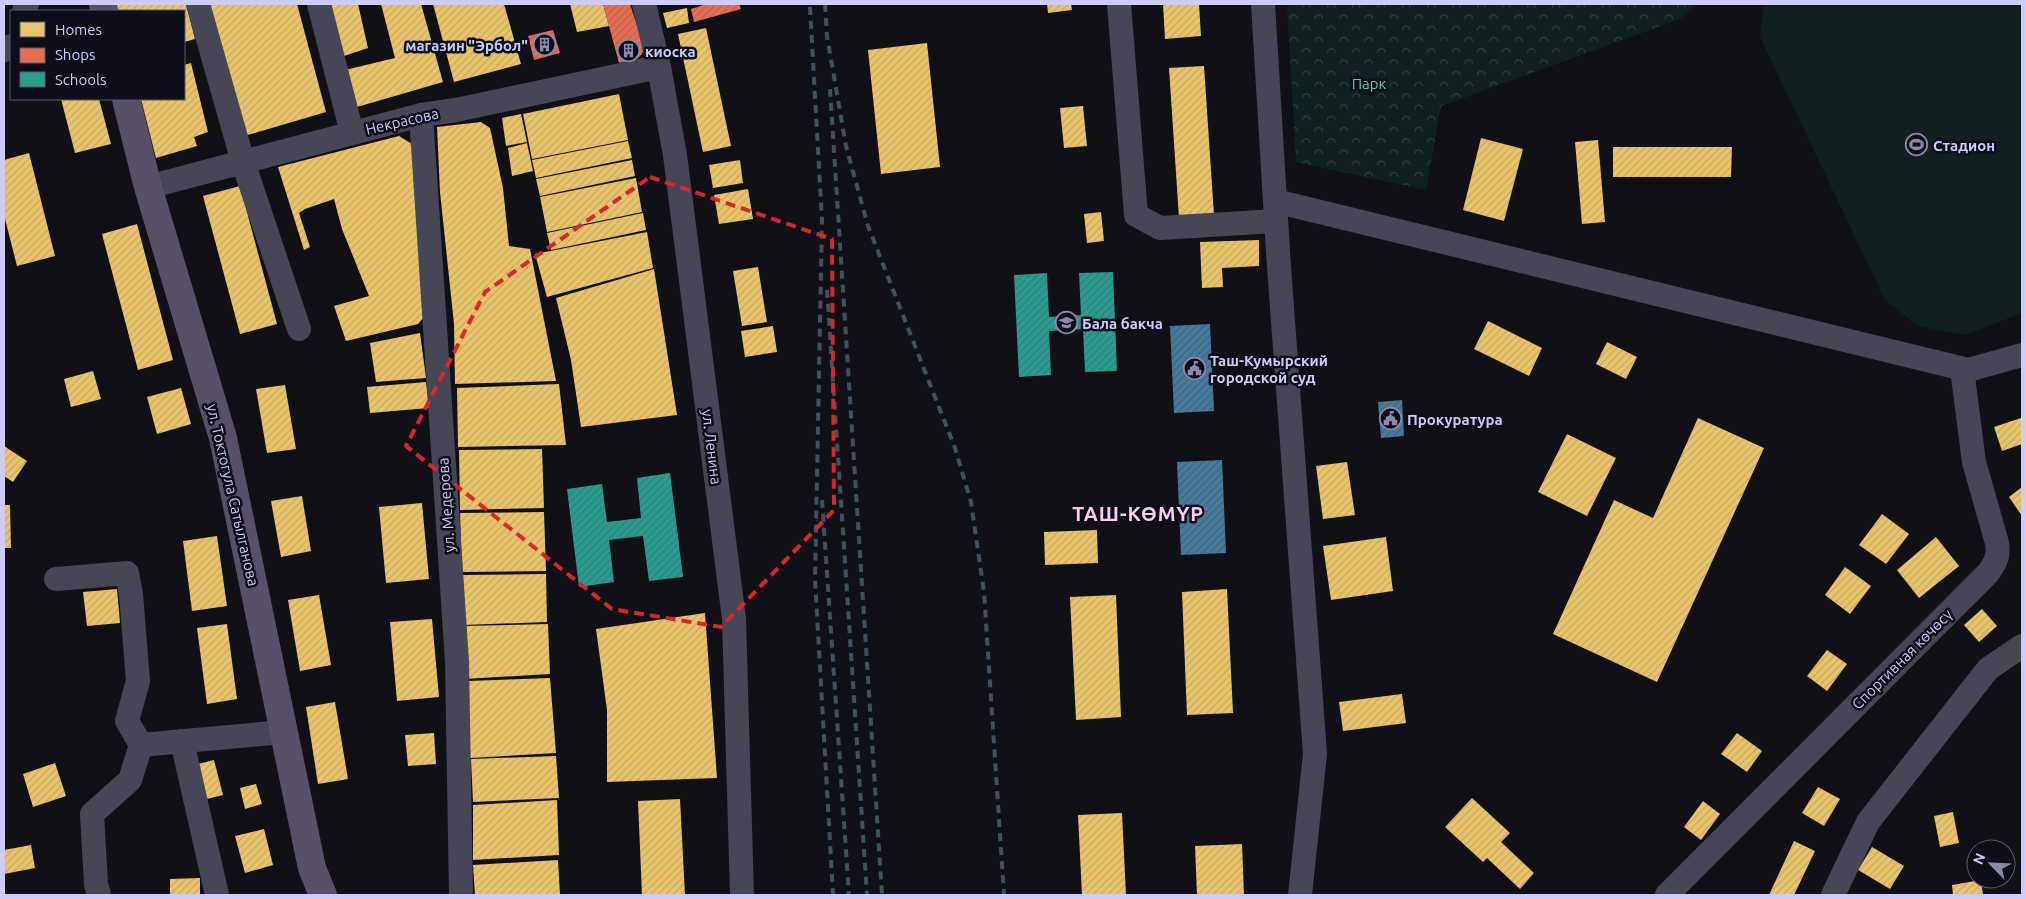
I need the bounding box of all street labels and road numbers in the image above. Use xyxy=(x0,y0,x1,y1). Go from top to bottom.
street label: Некрасова xyxy=(364,104,440,138)
street label: ул. Токтогула Сатылганова xyxy=(204,402,262,588)
street label: ул. Ленина xyxy=(699,408,725,486)
street label: ул. Медерова xyxy=(434,457,458,553)
street label: Спортивная көчөсү xyxy=(1848,605,1956,713)

